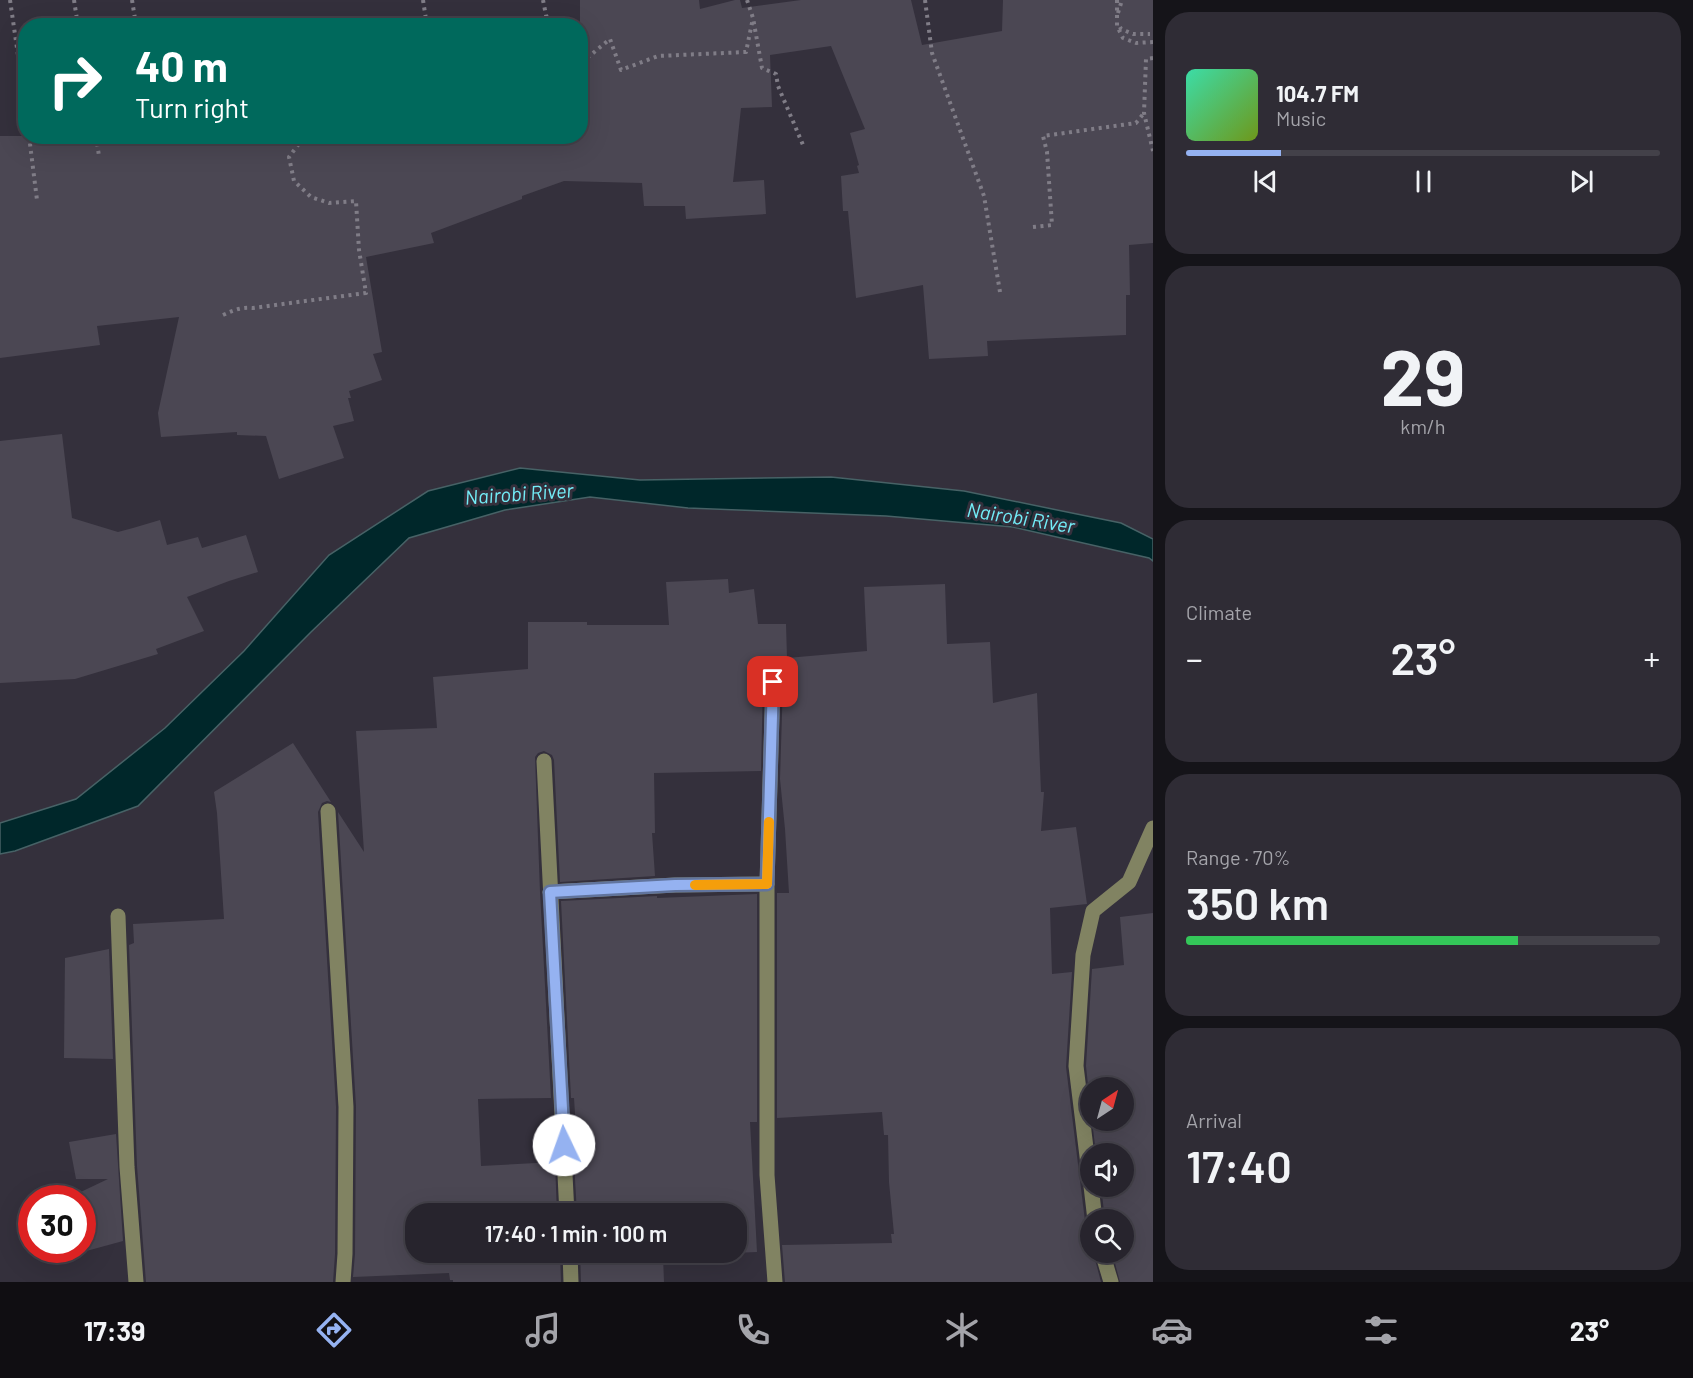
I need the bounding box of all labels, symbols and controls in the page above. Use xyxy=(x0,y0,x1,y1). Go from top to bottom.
text: 40 m xyxy=(135,40,228,90)
icon: right xyxy=(36,42,114,120)
text: 104.7 FM xyxy=(1276,80,1359,106)
text: Turn right xyxy=(135,91,249,123)
text: Music xyxy=(1276,106,1326,130)
icon: previous xyxy=(1249,165,1282,198)
icon: pause xyxy=(1407,165,1440,198)
icon: next xyxy=(1565,165,1598,198)
text: 29 xyxy=(1380,328,1466,422)
text: km/h xyxy=(1400,414,1446,438)
water label: Nairobi River xyxy=(464,477,575,509)
water label: Nairobi River xyxy=(965,497,1078,538)
text: Climate xyxy=(1186,600,1252,624)
text: 23° xyxy=(1390,630,1456,684)
text: − xyxy=(1186,638,1203,678)
text: + xyxy=(1644,638,1660,678)
pin xyxy=(747,656,798,707)
icon: arrive xyxy=(756,665,789,698)
text: Range · 70% xyxy=(1186,845,1291,869)
text: 350 km xyxy=(1186,875,1329,929)
north arrow xyxy=(1080,1077,1134,1131)
map controls xyxy=(1080,1077,1134,1263)
text: Arrival xyxy=(1186,1108,1242,1132)
position arrow xyxy=(532,1113,596,1177)
text: 17:40 xyxy=(1186,1138,1292,1192)
button: sound xyxy=(1080,1143,1134,1197)
speed limit sign: 30 xyxy=(18,1185,96,1263)
button: search xyxy=(1080,1209,1134,1263)
text: 17:40 · 1 min · 100 m xyxy=(485,1220,667,1246)
icon: directions xyxy=(313,1309,355,1351)
icon: music xyxy=(522,1309,564,1351)
icon: phone xyxy=(732,1309,774,1351)
icon: climate xyxy=(941,1309,983,1351)
icon: car xyxy=(1151,1309,1193,1351)
icon: filters xyxy=(1360,1309,1402,1351)
text: 17:39 xyxy=(84,1314,145,1346)
text: 23° xyxy=(1570,1314,1609,1346)

